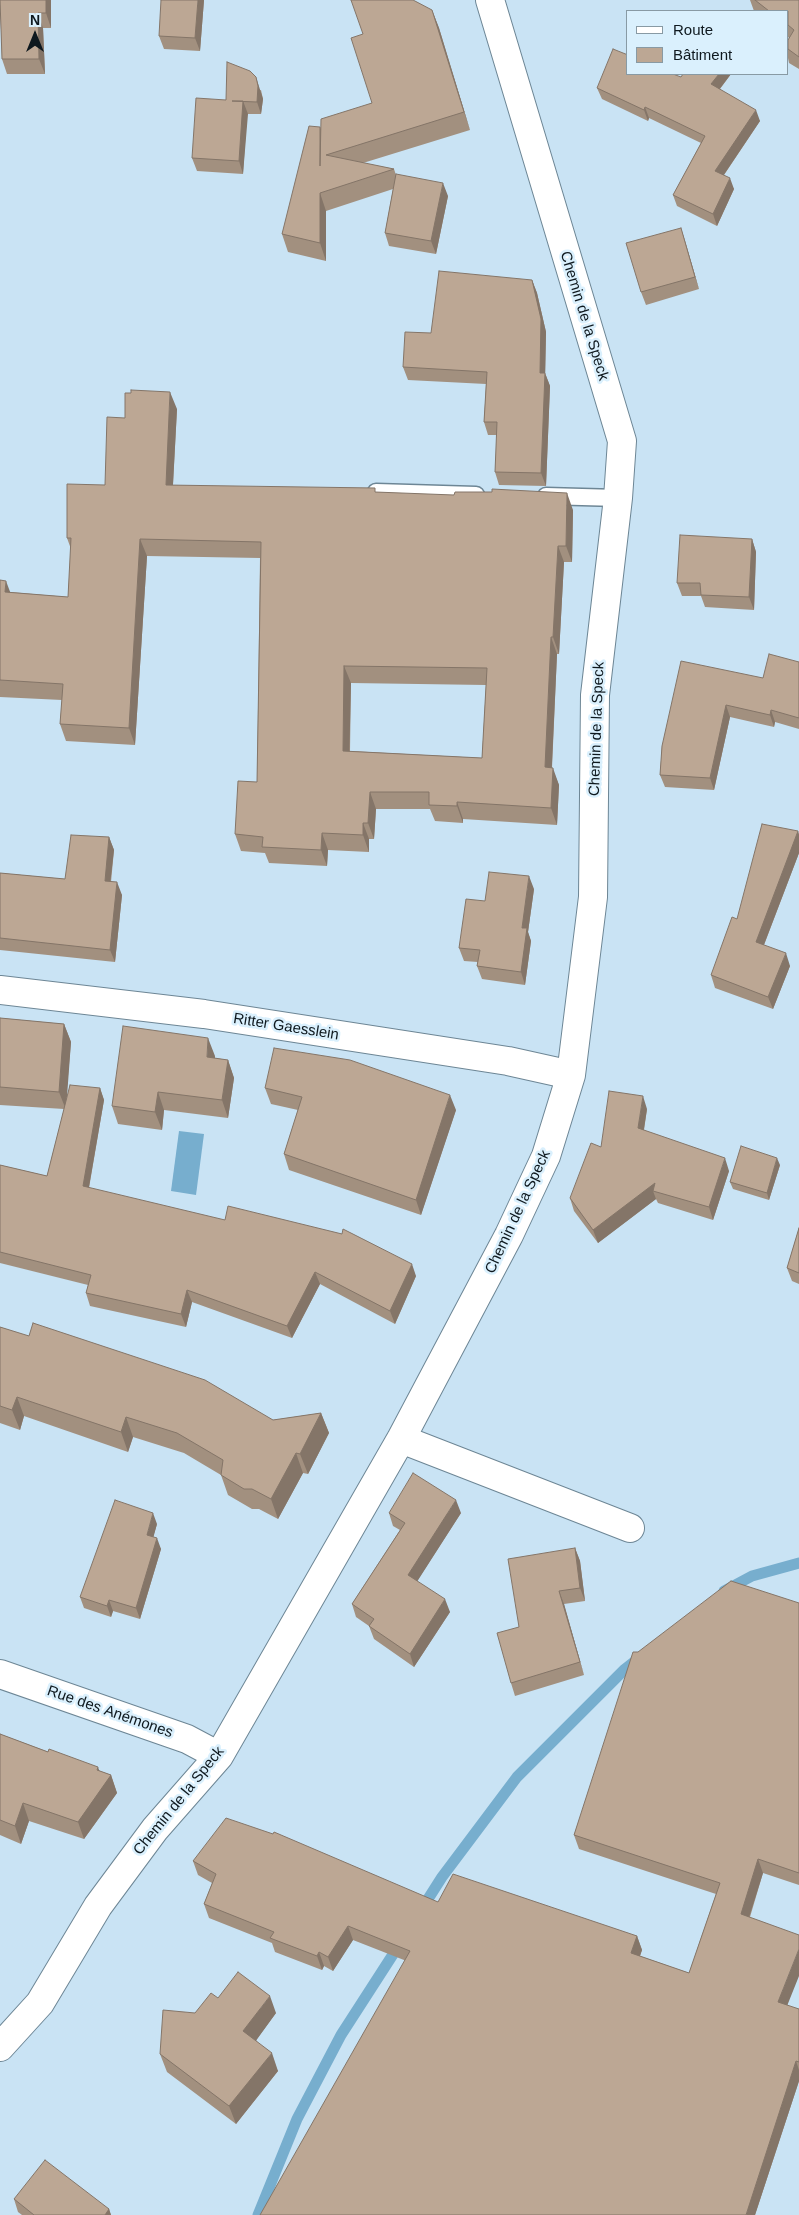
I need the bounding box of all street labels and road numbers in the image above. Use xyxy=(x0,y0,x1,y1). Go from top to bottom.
street label: Chemin de la Speck xyxy=(556,249,612,383)
street label: Chemin de la Speck xyxy=(586,662,608,796)
street label: Ritter Gaesslein xyxy=(232,1010,340,1044)
street label: Chemin de la Speck xyxy=(481,1147,555,1277)
street label: Rue des Anémones xyxy=(45,1682,175,1742)
street label: Chemin de la Speck xyxy=(130,1743,228,1859)

